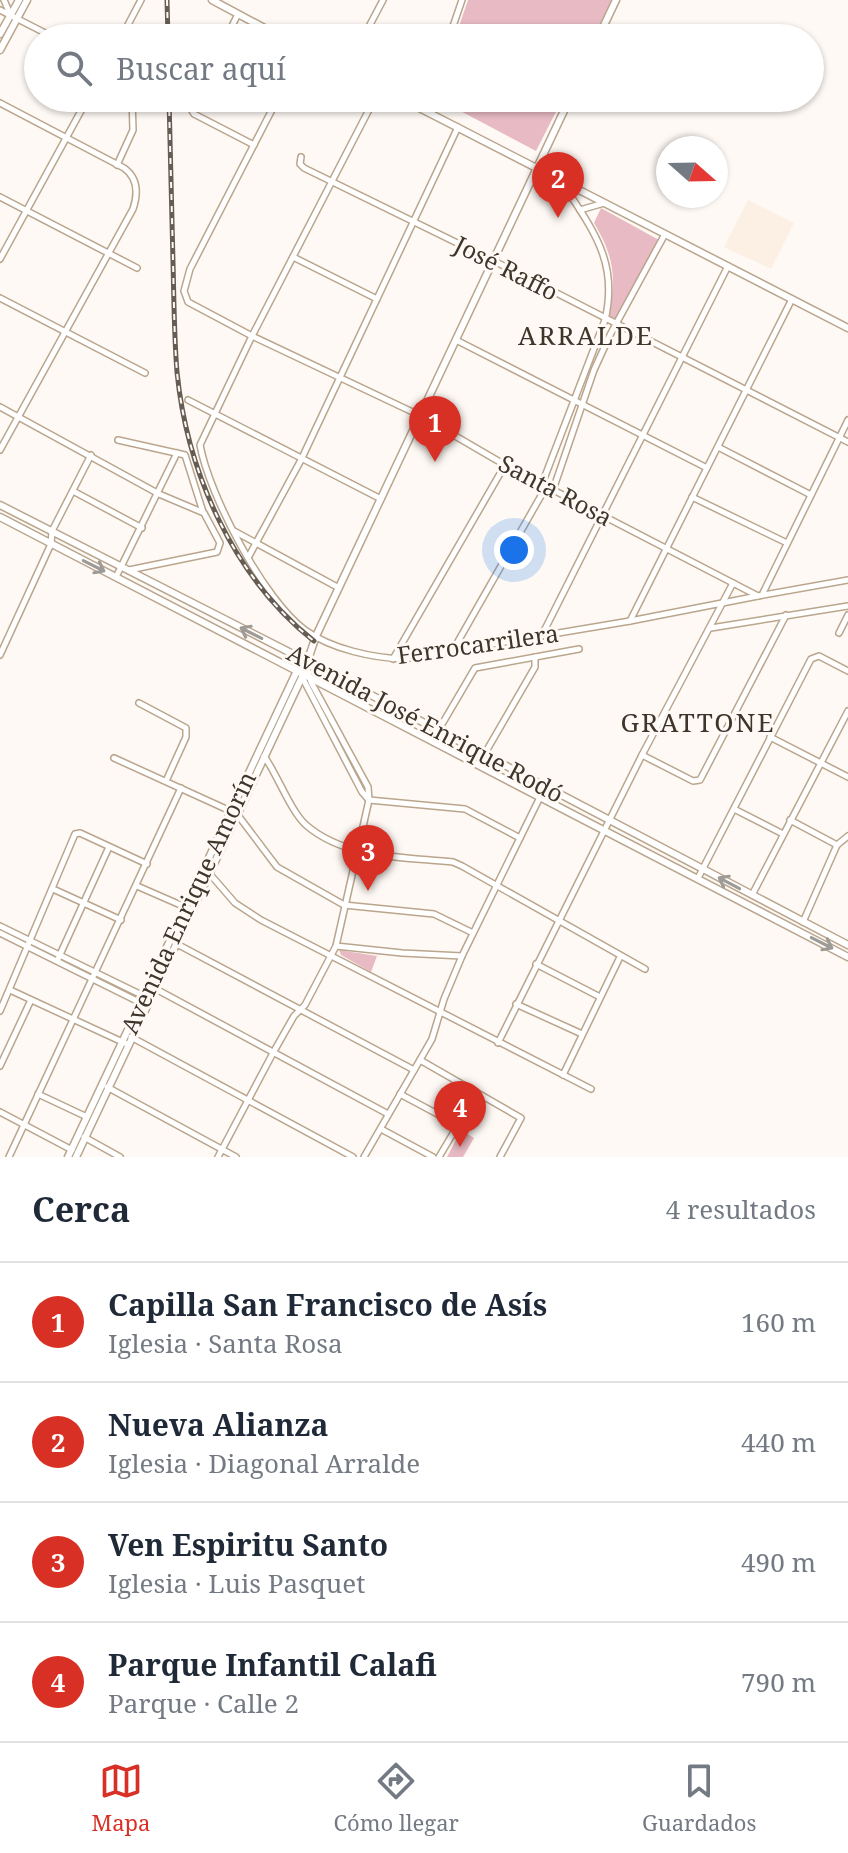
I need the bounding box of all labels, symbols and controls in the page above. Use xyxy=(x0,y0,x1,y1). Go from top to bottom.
search box xyxy=(24,24,824,112)
icon: search xyxy=(52,46,96,90)
text: Buscar aquí xyxy=(116,48,286,89)
north arrow xyxy=(656,136,728,208)
pin: 2 xyxy=(532,152,584,218)
street label: José Raffo xyxy=(448,227,564,308)
district label: ARRALDE xyxy=(518,317,654,353)
pin: 1 xyxy=(409,396,461,462)
street label: Santa Rosa xyxy=(493,446,618,533)
your location xyxy=(494,530,534,570)
one-way arrow xyxy=(82,558,106,574)
street label: Ferrocarrilera xyxy=(395,616,561,671)
one-way arrow xyxy=(239,624,263,640)
street label: Avenida José Enrique Rodó xyxy=(282,636,570,810)
district label: GRATTONE xyxy=(620,704,776,740)
street label: Avenida Enrique Amorín xyxy=(112,766,263,1039)
pin: 3 xyxy=(342,825,394,891)
one-way arrow xyxy=(718,874,742,890)
one-way arrow xyxy=(810,936,834,952)
pin: 4 xyxy=(434,1081,486,1147)
text: Cerca xyxy=(32,1186,130,1232)
text: 4 resultados xyxy=(666,1191,816,1227)
text: Capilla San Francisco de Asís xyxy=(108,1284,547,1325)
text: 1 xyxy=(51,1304,65,1340)
text: 160 m xyxy=(741,1304,816,1340)
text: Iglesia · Santa Rosa xyxy=(108,1325,343,1361)
text: Nueva Alianza xyxy=(108,1404,328,1445)
text: 2 xyxy=(51,1424,65,1460)
text: 440 m xyxy=(741,1424,816,1460)
text: Iglesia · Diagonal Arralde xyxy=(108,1445,420,1481)
text: Ven Espiritu Santo xyxy=(108,1524,388,1565)
text: 3 xyxy=(51,1544,65,1580)
text: 490 m xyxy=(741,1544,816,1580)
text: Iglesia · Luis Pasquet xyxy=(108,1565,365,1601)
text: Parque Infantil Calafi xyxy=(108,1644,437,1685)
text: 4 xyxy=(51,1664,65,1700)
text: 790 m xyxy=(741,1664,816,1700)
text: Parque · Calle 2 xyxy=(108,1685,299,1721)
tab: Mapa xyxy=(92,1759,150,1837)
tab: Cómo llegar xyxy=(334,1759,459,1837)
tab: Guardados xyxy=(642,1759,756,1837)

